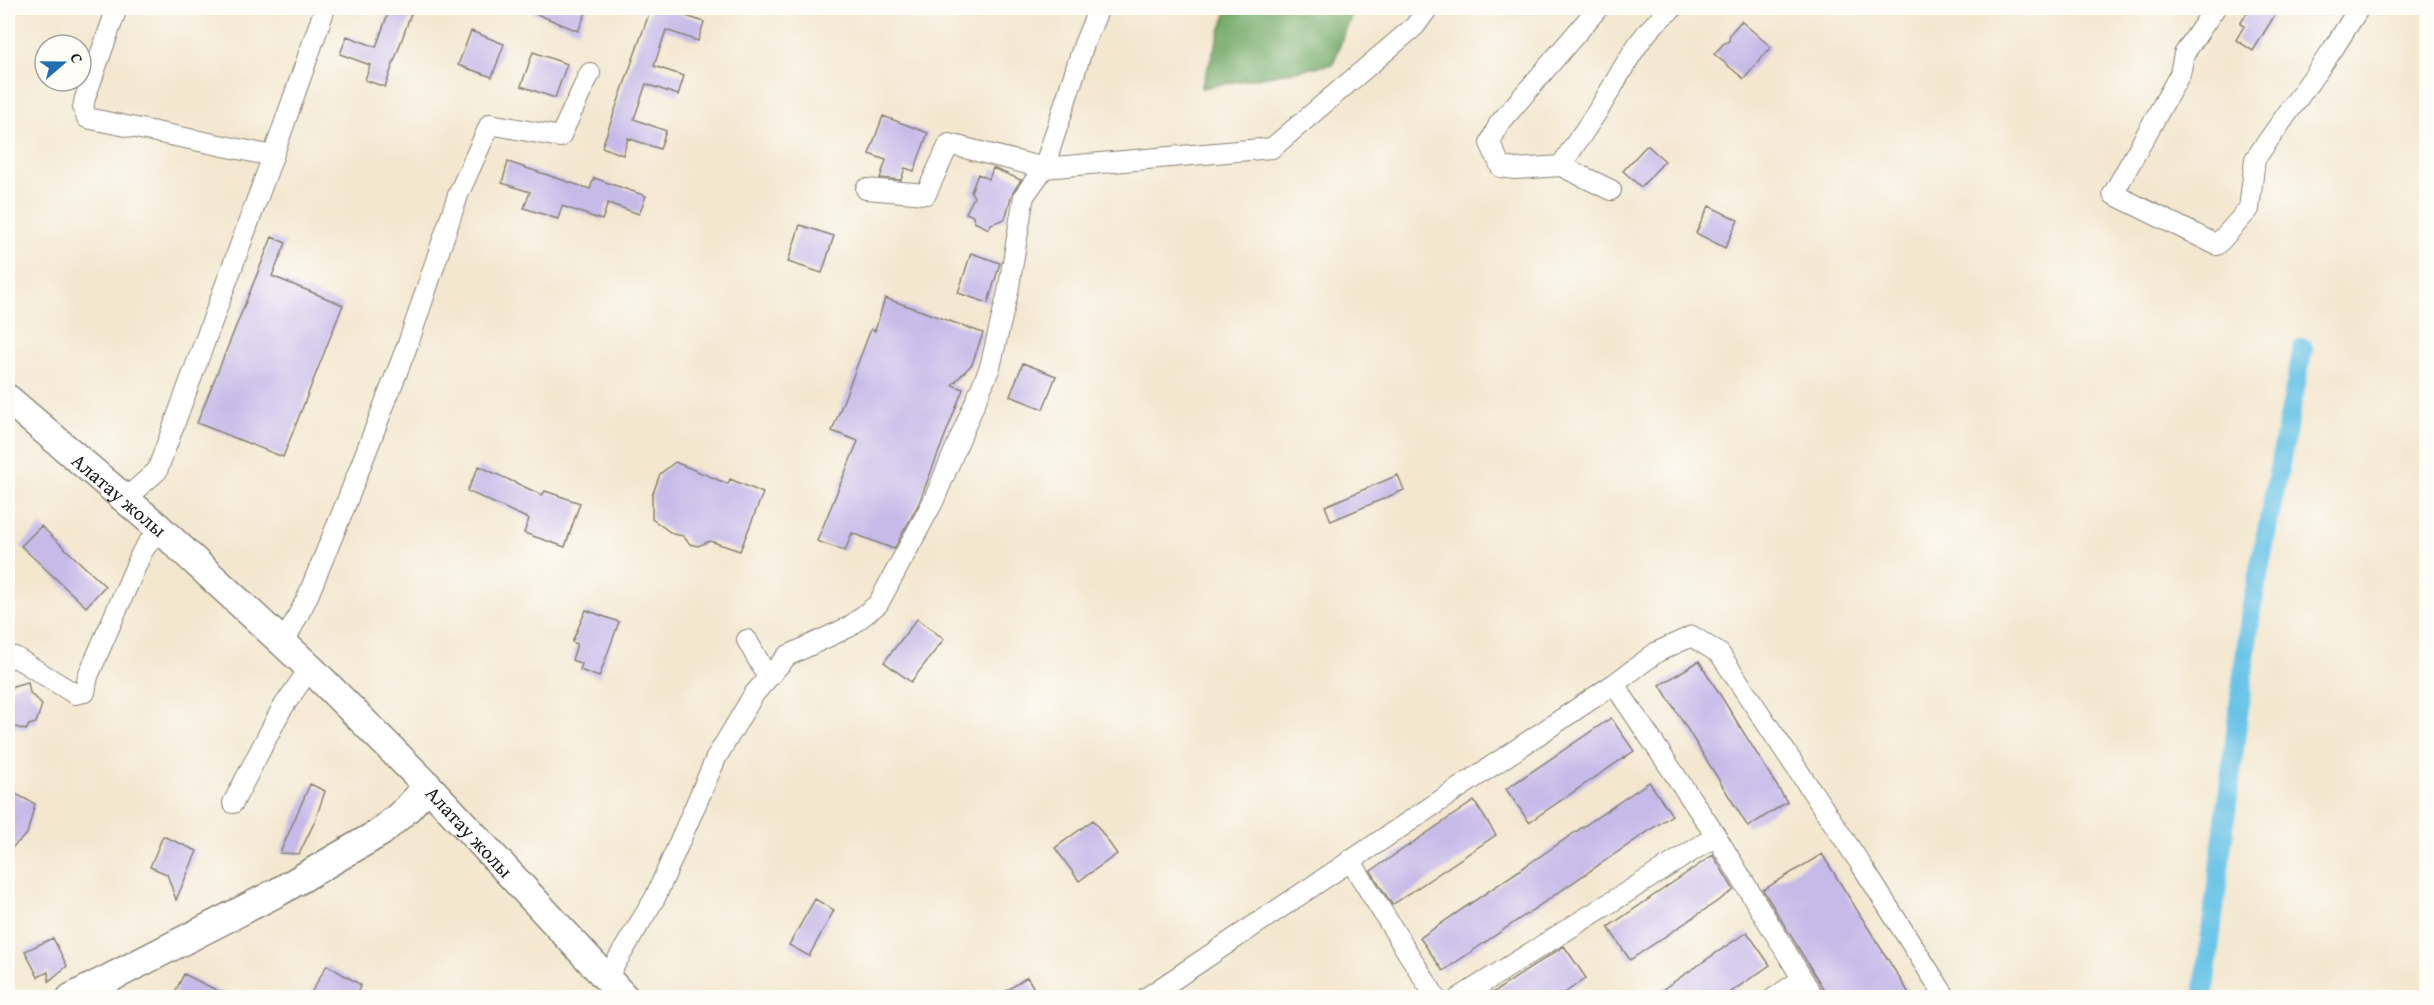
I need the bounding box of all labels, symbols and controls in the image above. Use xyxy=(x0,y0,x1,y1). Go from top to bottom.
north arrow xyxy=(33,33,93,93)
text: С xyxy=(64,50,90,66)
street label: Алатау жолы xyxy=(66,446,173,543)
street label: Алатау жолы xyxy=(420,779,520,884)

